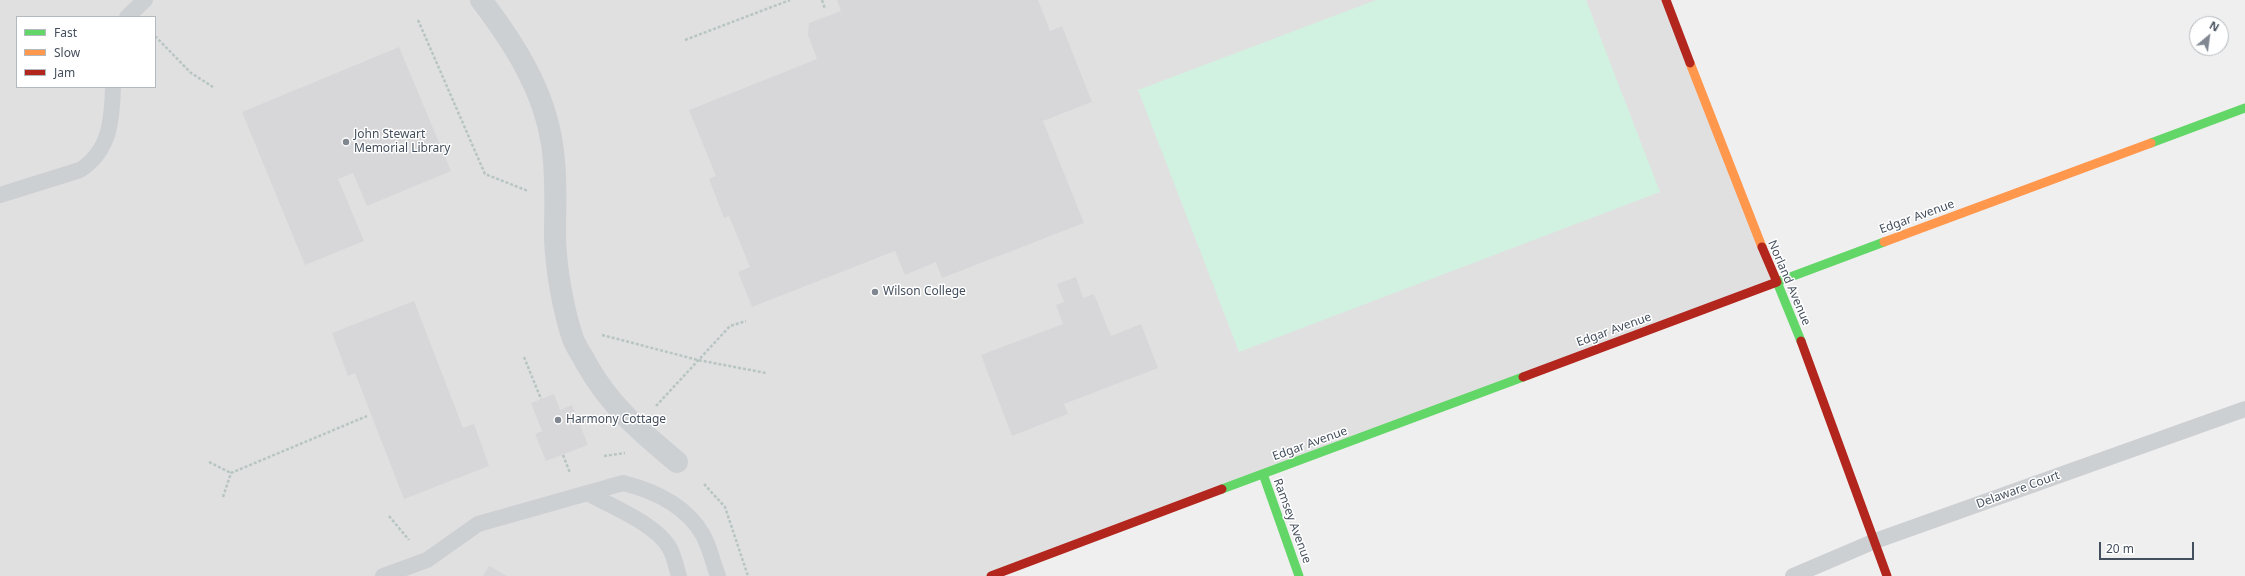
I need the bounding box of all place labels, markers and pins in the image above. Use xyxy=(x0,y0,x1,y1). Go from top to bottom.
place label: John Stewart Memorial Library xyxy=(354,128,450,156)
marker: John Stewart Memorial Library xyxy=(341,137,351,147)
place label: Wilson College xyxy=(883,285,966,299)
marker: Wilson College xyxy=(870,287,880,297)
place label: Harmony Cottage xyxy=(566,413,666,427)
marker: Harmony Cottage xyxy=(553,415,563,425)

